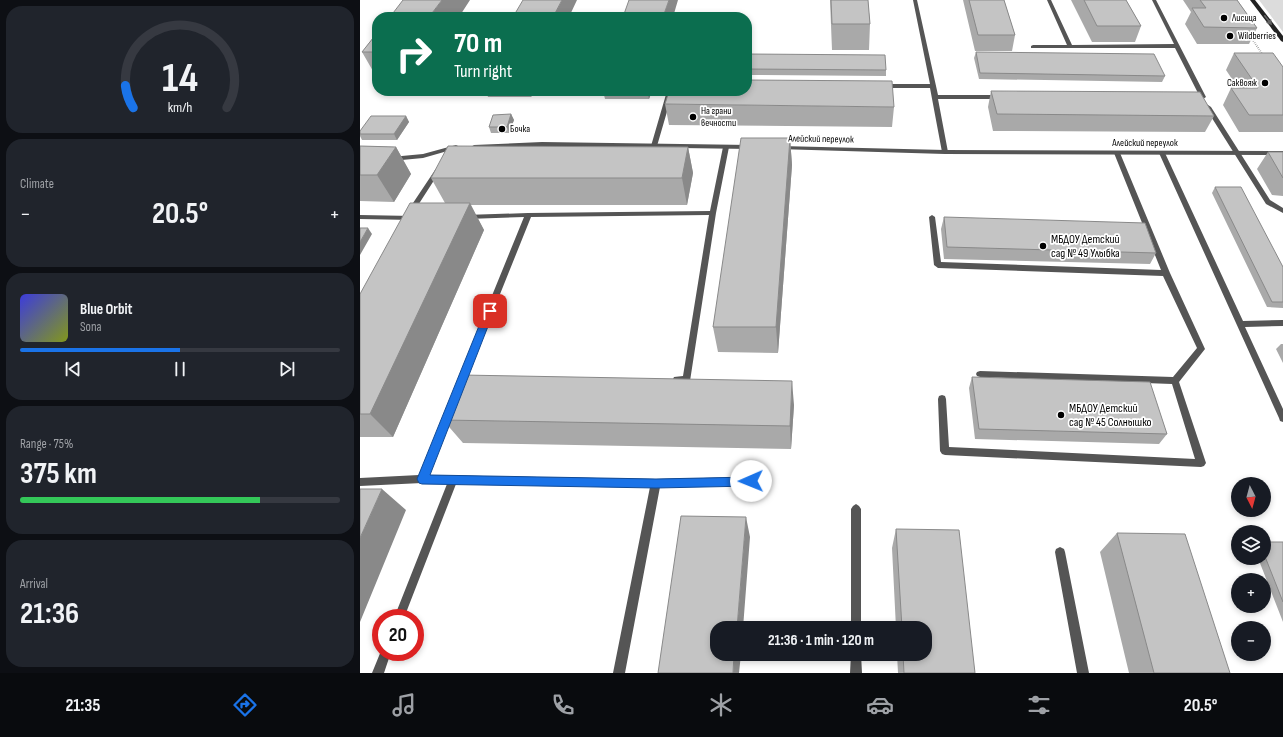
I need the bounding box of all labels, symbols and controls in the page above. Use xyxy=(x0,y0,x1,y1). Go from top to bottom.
place label: Лисица xyxy=(1231,12,1257,24)
marker: Лисица xyxy=(1219,13,1229,23)
one-way arrow xyxy=(1263,15,1272,26)
text: 70 m xyxy=(454,27,502,60)
icon: right xyxy=(388,28,440,80)
place label: Wildberries xyxy=(1238,30,1276,42)
marker: Wildberries xyxy=(1225,31,1235,41)
text: 14 xyxy=(162,54,198,103)
text: Turn right xyxy=(454,61,512,82)
place label: Саквояж xyxy=(1227,77,1258,89)
marker: Саквояж xyxy=(1260,78,1270,88)
text: km/h xyxy=(168,98,192,115)
place label: На грани вечности xyxy=(701,105,736,129)
marker: На грани вечности xyxy=(688,112,698,122)
place label: Бочка xyxy=(510,123,530,135)
marker: Бочка xyxy=(497,124,507,134)
street label: Алейский переулок xyxy=(787,132,854,146)
street label: Алейский переулок xyxy=(1111,137,1178,149)
text: Climate xyxy=(20,176,54,192)
text: 20.5° xyxy=(152,196,208,232)
text: − xyxy=(20,201,31,228)
text: + xyxy=(329,201,340,228)
place label: МБДОУ Детский сад № 49 Улыбка xyxy=(1051,232,1120,261)
marker: МБДОУ Детский сад № 49 Улыбка xyxy=(1038,241,1048,251)
pin xyxy=(473,294,507,328)
text: Blue Orbit xyxy=(80,300,132,319)
icon: arrive xyxy=(479,300,501,322)
text: Sona xyxy=(80,319,102,335)
icon: previous xyxy=(62,358,84,380)
icon: pause xyxy=(169,358,191,380)
icon: next xyxy=(276,358,298,380)
place label: МБДОУ Детский сад № 45 Солнышко xyxy=(1069,401,1152,430)
marker: МБДОУ Детский сад № 45 Солнышко xyxy=(1056,410,1066,420)
text: Range · 75% xyxy=(20,436,73,452)
text: 375 km xyxy=(20,456,97,492)
position arrow xyxy=(730,460,772,502)
north arrow xyxy=(1231,477,1271,517)
map controls xyxy=(1231,477,1271,661)
button: layers xyxy=(1231,525,1271,565)
button: + xyxy=(1231,573,1271,613)
text: Arrival xyxy=(20,576,48,592)
text: 21:36 xyxy=(20,596,79,632)
speed limit sign: 20 xyxy=(372,609,424,661)
button: − xyxy=(1231,621,1271,661)
text: 21:36 · 1 min · 120 m xyxy=(768,631,874,650)
icon: directions xyxy=(231,691,259,719)
icon: music xyxy=(390,691,418,719)
icon: phone xyxy=(549,691,577,719)
icon: climate xyxy=(707,691,735,719)
icon: car xyxy=(866,691,894,719)
icon: filters xyxy=(1025,691,1053,719)
text: 21:35 xyxy=(65,695,100,716)
text: 20.5° xyxy=(1184,695,1218,716)

